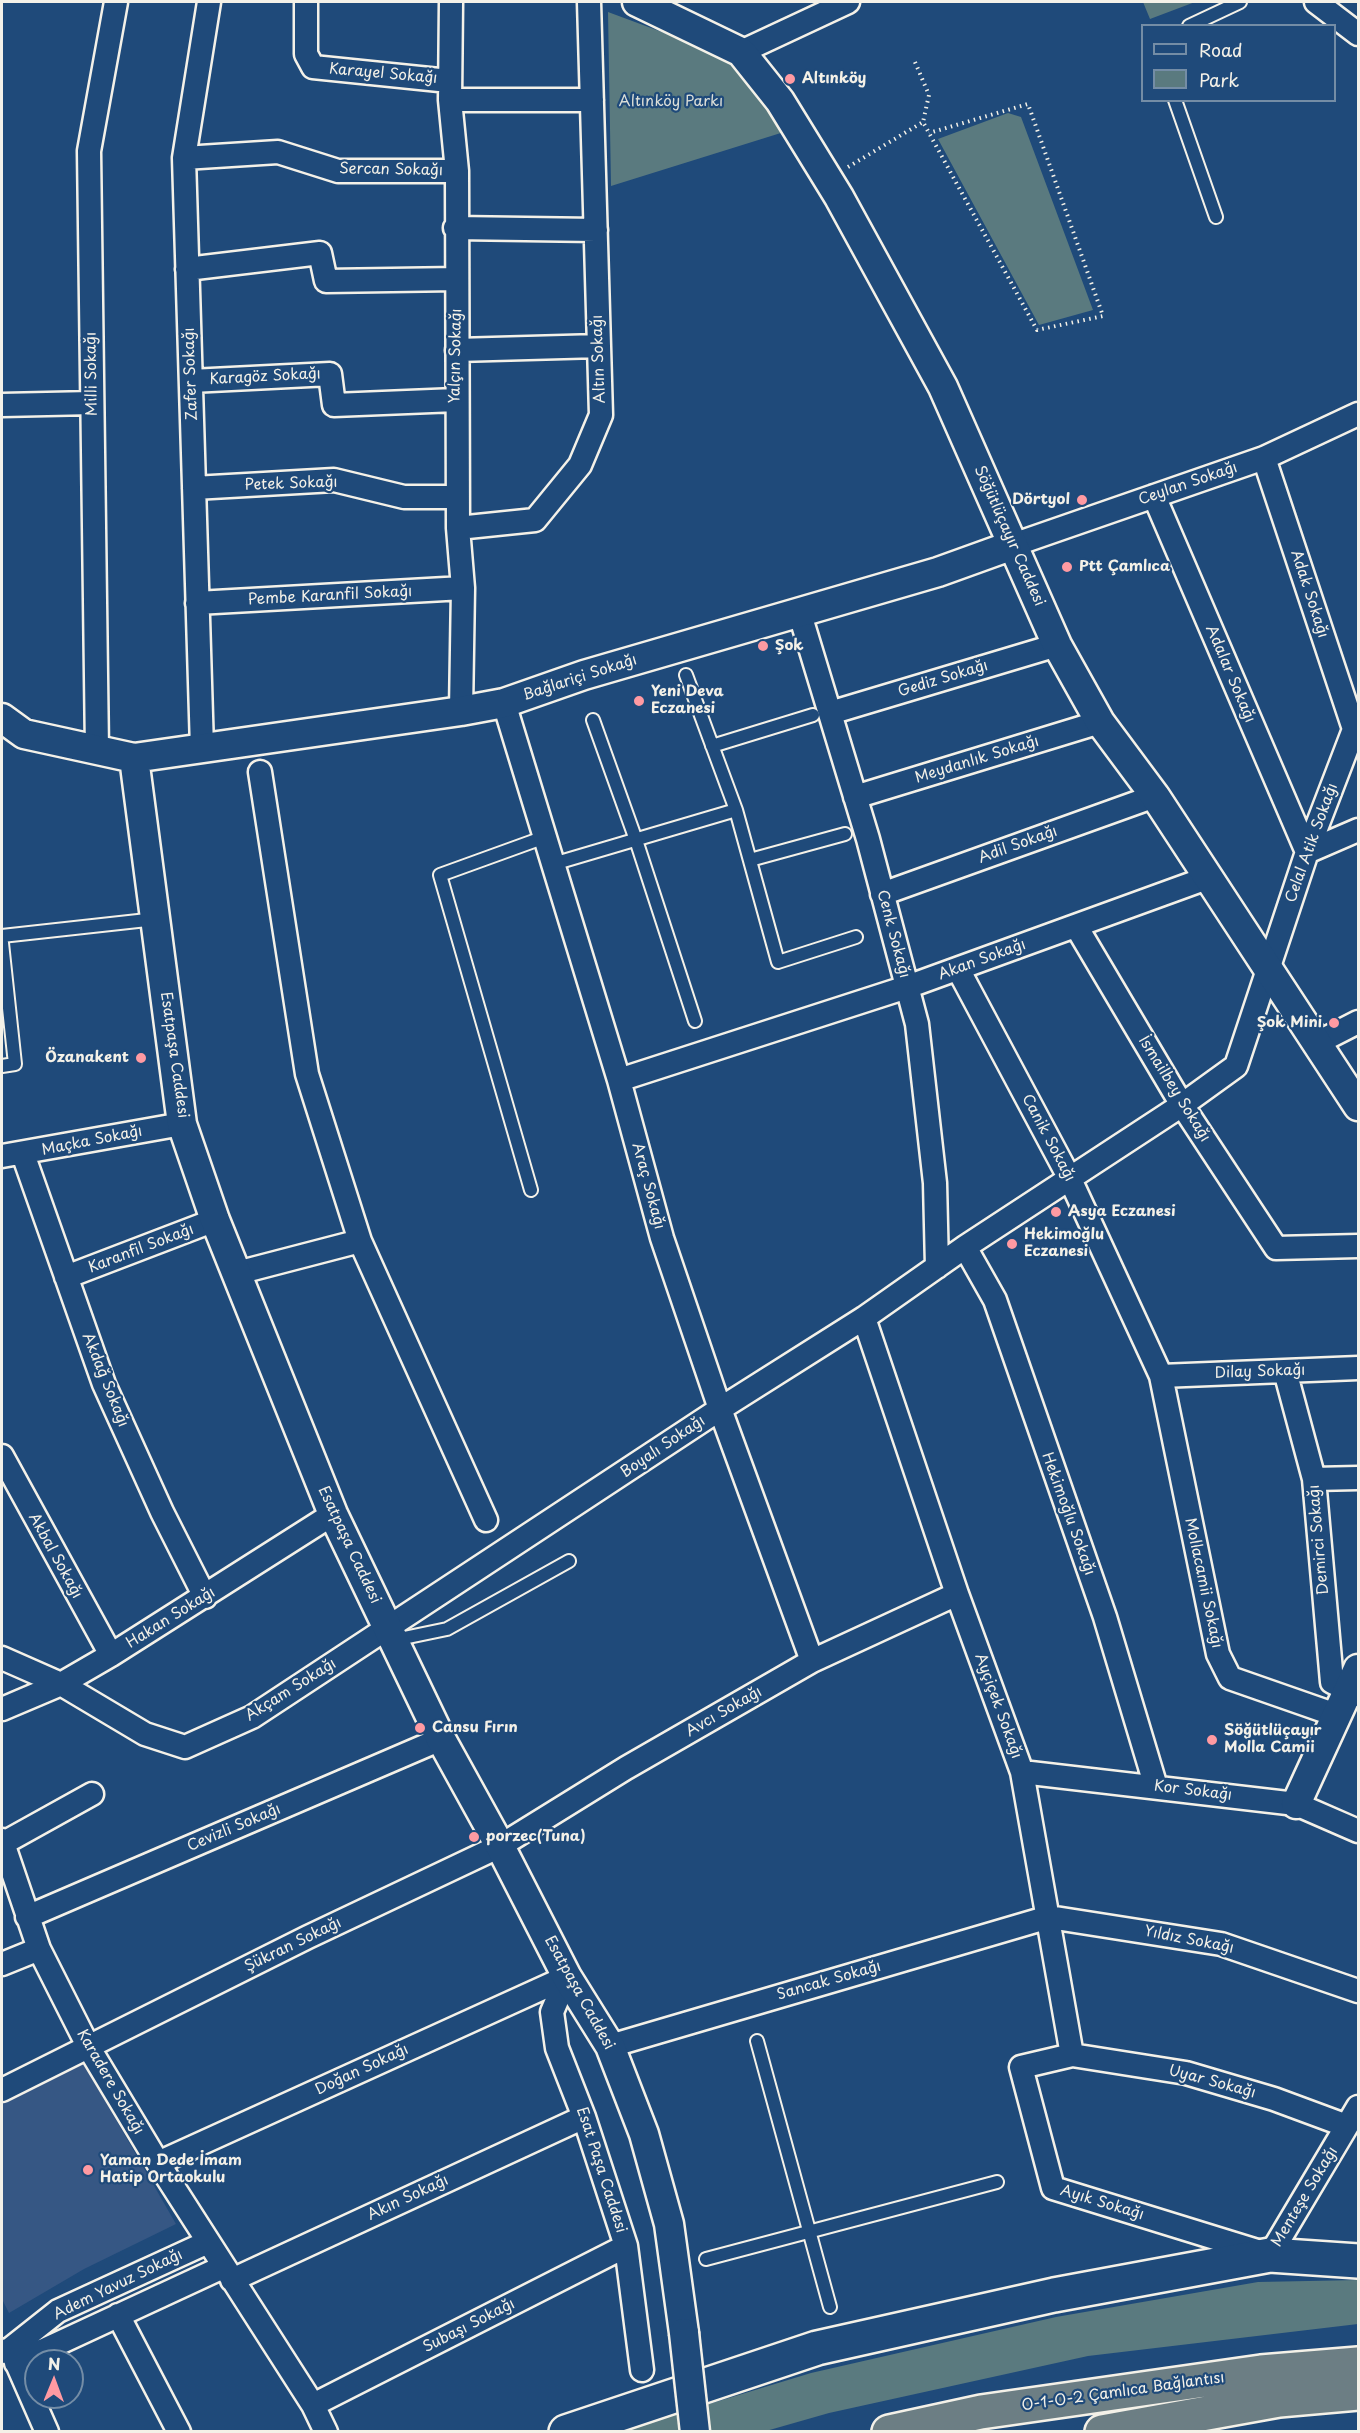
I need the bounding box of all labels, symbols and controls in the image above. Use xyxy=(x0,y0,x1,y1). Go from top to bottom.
legend xyxy=(1141,24,1336,102)
text: Road xyxy=(1199,36,1243,63)
street label: Karayel Sokağı xyxy=(328,60,438,88)
text: Park xyxy=(1199,66,1239,93)
place label: Altınköy xyxy=(802,70,866,88)
marker: Altınköy xyxy=(783,72,797,86)
park label: Altınköy Parkı xyxy=(619,93,723,111)
street label: Sercan Sokağı xyxy=(339,160,443,180)
street label: Yalçın Sokağı xyxy=(446,308,466,404)
street label: Altın Sokağı xyxy=(588,314,610,404)
street label: Zafer Sokağı xyxy=(180,327,202,421)
street label: Milli Sokağı xyxy=(82,332,102,416)
street label: Karagöz Sokağı xyxy=(209,365,321,389)
street label: Ceylan Sokağı xyxy=(1136,459,1240,509)
street label: Söğütlüçayır Caddesi xyxy=(970,463,1048,609)
street label: Petek Sokağı xyxy=(244,473,338,495)
place label: Dörtyol xyxy=(1012,491,1070,509)
marker: Dörtyol xyxy=(1075,493,1089,507)
street label: Adak Sokağı xyxy=(1286,548,1332,640)
place label: Ptt Çamlıca xyxy=(1079,558,1170,576)
marker: Ptt Çamlıca xyxy=(1060,560,1074,574)
street label: Pembe Karanfil Sokağı xyxy=(247,583,413,609)
street label: Adalar Sokağı xyxy=(1201,623,1259,725)
place label: Şok xyxy=(775,637,804,655)
marker: Şok xyxy=(756,639,770,653)
street label: Bağlariçi Sokağı xyxy=(521,651,639,705)
street label: Gediz Sokağı xyxy=(896,657,990,701)
place label: Yeni Deva Eczanesi xyxy=(651,683,724,718)
marker: Yeni Deva Eczanesi xyxy=(632,694,646,708)
street label: Meydanlık Sokağı xyxy=(913,733,1041,787)
street label: Celal Atik Sokağı xyxy=(1282,781,1342,905)
street label: Adil Sokağı xyxy=(976,822,1060,868)
street label: Cenk Sokağı xyxy=(873,888,913,980)
street label: Akan Sokağı xyxy=(936,936,1028,984)
street label: Esatpaşa Caddesi xyxy=(156,991,192,1119)
place label: Şok Mini xyxy=(1257,1014,1322,1032)
marker: Şok Mini xyxy=(1327,1016,1341,1030)
street label: İsmailbey Sokağı xyxy=(1134,1033,1214,1145)
place label: Özanakent xyxy=(45,1049,129,1067)
marker: Özanakent xyxy=(134,1051,148,1065)
street label: Canik Sokağı xyxy=(1017,1091,1079,1185)
street label: Maçka Sokağı xyxy=(40,1122,144,1160)
street label: Araç Sokağı xyxy=(628,1141,668,1231)
place label: Asya Eczanesi xyxy=(1068,1203,1176,1221)
marker: Asya Eczanesi xyxy=(1049,1205,1063,1219)
street label: Karanfil Sokağı xyxy=(86,1221,196,1277)
place label: Hekimoğlu Eczanesi xyxy=(1024,1226,1104,1261)
marker: Hekimoğlu Eczanesi xyxy=(1005,1237,1019,1251)
street label: Akdağ Sokağı xyxy=(78,1330,132,1430)
street label: Dilay Sokağı xyxy=(1214,1361,1306,1383)
street label: Boyalı Sokağı xyxy=(617,1412,709,1482)
street label: Hekimoğlu Sokağı xyxy=(1037,1450,1099,1578)
street label: Esatpaşa Caddesi xyxy=(314,1484,384,1606)
street label: Demirci Sokağı xyxy=(1305,1484,1333,1596)
street label: Akbal Sokağı xyxy=(24,1510,86,1602)
street label: Mollacamii Sokağı xyxy=(1180,1516,1226,1650)
street label: Hakan Sokağı xyxy=(123,1584,219,1652)
street label: Ayçiçek Sokağı xyxy=(971,1651,1025,1761)
street label: Akçam Sokağı xyxy=(242,1655,340,1725)
street label: Avcı Sokağı xyxy=(683,1683,765,1741)
place label: Cansu Fırın xyxy=(432,1719,518,1737)
marker: Cansu Fırın xyxy=(413,1721,427,1735)
place label: Söğütlüçayır Molla Camii xyxy=(1224,1722,1321,1757)
marker: Söğütlüçayır Molla Camii xyxy=(1205,1733,1219,1747)
street label: Kor Sokağı xyxy=(1153,1777,1233,1805)
street label: Cevizli Sokağı xyxy=(185,1800,283,1856)
place label: porzec(Tuna) xyxy=(486,1828,586,1846)
marker: porzec(Tuna) xyxy=(467,1830,481,1844)
street label: Şükran Sokağı xyxy=(242,1914,344,1976)
street label: Yıldız Sokağı xyxy=(1143,1922,1235,1958)
street label: Esatpaşa Caddesi xyxy=(540,1933,618,2053)
street label: Sancak Sokağı xyxy=(775,1958,883,2004)
street label: Karadere Sokağı xyxy=(73,2026,147,2138)
street label: Doğan Sokağı xyxy=(313,2041,411,2099)
street label: Uyar Sokağı xyxy=(1166,2062,1258,2102)
street label: Esat Paşa Caddesi xyxy=(572,2105,630,2235)
street label: Menteşe Sokağı xyxy=(1268,2144,1342,2250)
place label: Yaman Dede İmam Hatip Ortaokulu xyxy=(100,2152,242,2187)
marker: Yaman Dede İmam Hatip Ortaokulu xyxy=(81,2163,95,2177)
street label: Akın Sokağı xyxy=(365,2171,451,2225)
street label: Ayık Sokağı xyxy=(1058,2182,1146,2224)
street label: Adem Yavuz Sokağı xyxy=(50,2246,186,2324)
street label: Subaşı Sokağı xyxy=(420,2295,518,2357)
north arrow xyxy=(24,2349,84,2409)
text: N xyxy=(48,2351,61,2375)
street label: O-1-O-2 Çamlıca Bağlantısı xyxy=(1020,2369,1226,2415)

